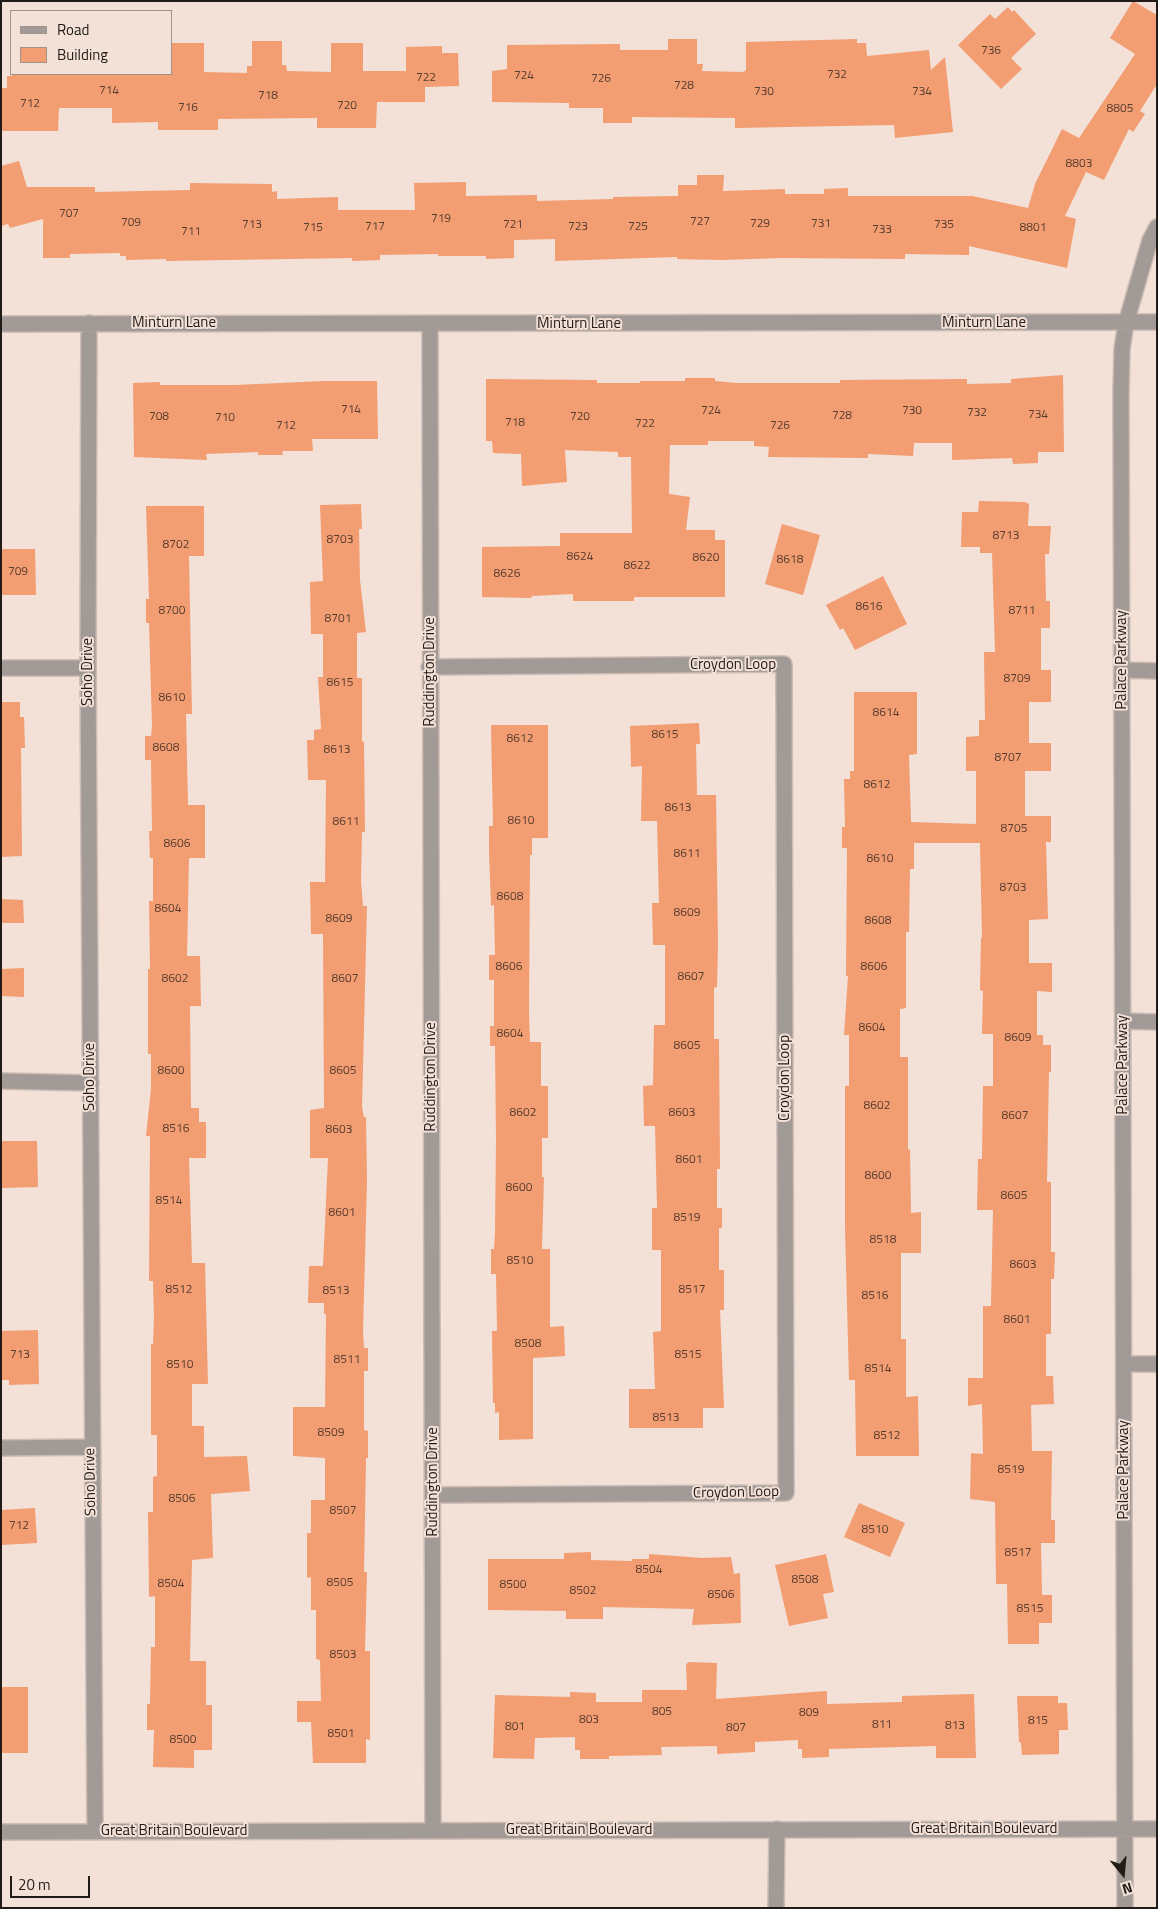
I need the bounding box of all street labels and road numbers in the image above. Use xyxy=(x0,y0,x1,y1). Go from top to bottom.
street label: Minturn Lane xyxy=(132,314,216,332)
street label: Minturn Lane xyxy=(942,314,1026,332)
street label: Minturn Lane xyxy=(537,315,621,333)
street label: Palace Parkway xyxy=(1113,610,1131,710)
street label: Ruddington Drive xyxy=(421,617,439,727)
street label: Soho Drive xyxy=(79,638,97,706)
street label: Croydon Loop xyxy=(690,656,776,674)
street label: Palace Parkway xyxy=(1114,1015,1132,1115)
street label: Ruddington Drive xyxy=(422,1022,440,1132)
street label: Croydon Loop xyxy=(776,1035,794,1121)
street label: Soho Drive xyxy=(81,1043,99,1111)
street label: Palace Parkway xyxy=(1115,1420,1133,1520)
street label: Ruddington Drive xyxy=(424,1427,442,1537)
street label: Soho Drive xyxy=(81,1448,101,1516)
street label: Croydon Loop xyxy=(693,1483,779,1503)
street label: Great Britain Boulevard xyxy=(911,1820,1057,1838)
street label: Great Britain Boulevard xyxy=(506,1821,652,1839)
street label: Great Britain Boulevard xyxy=(101,1822,247,1840)

